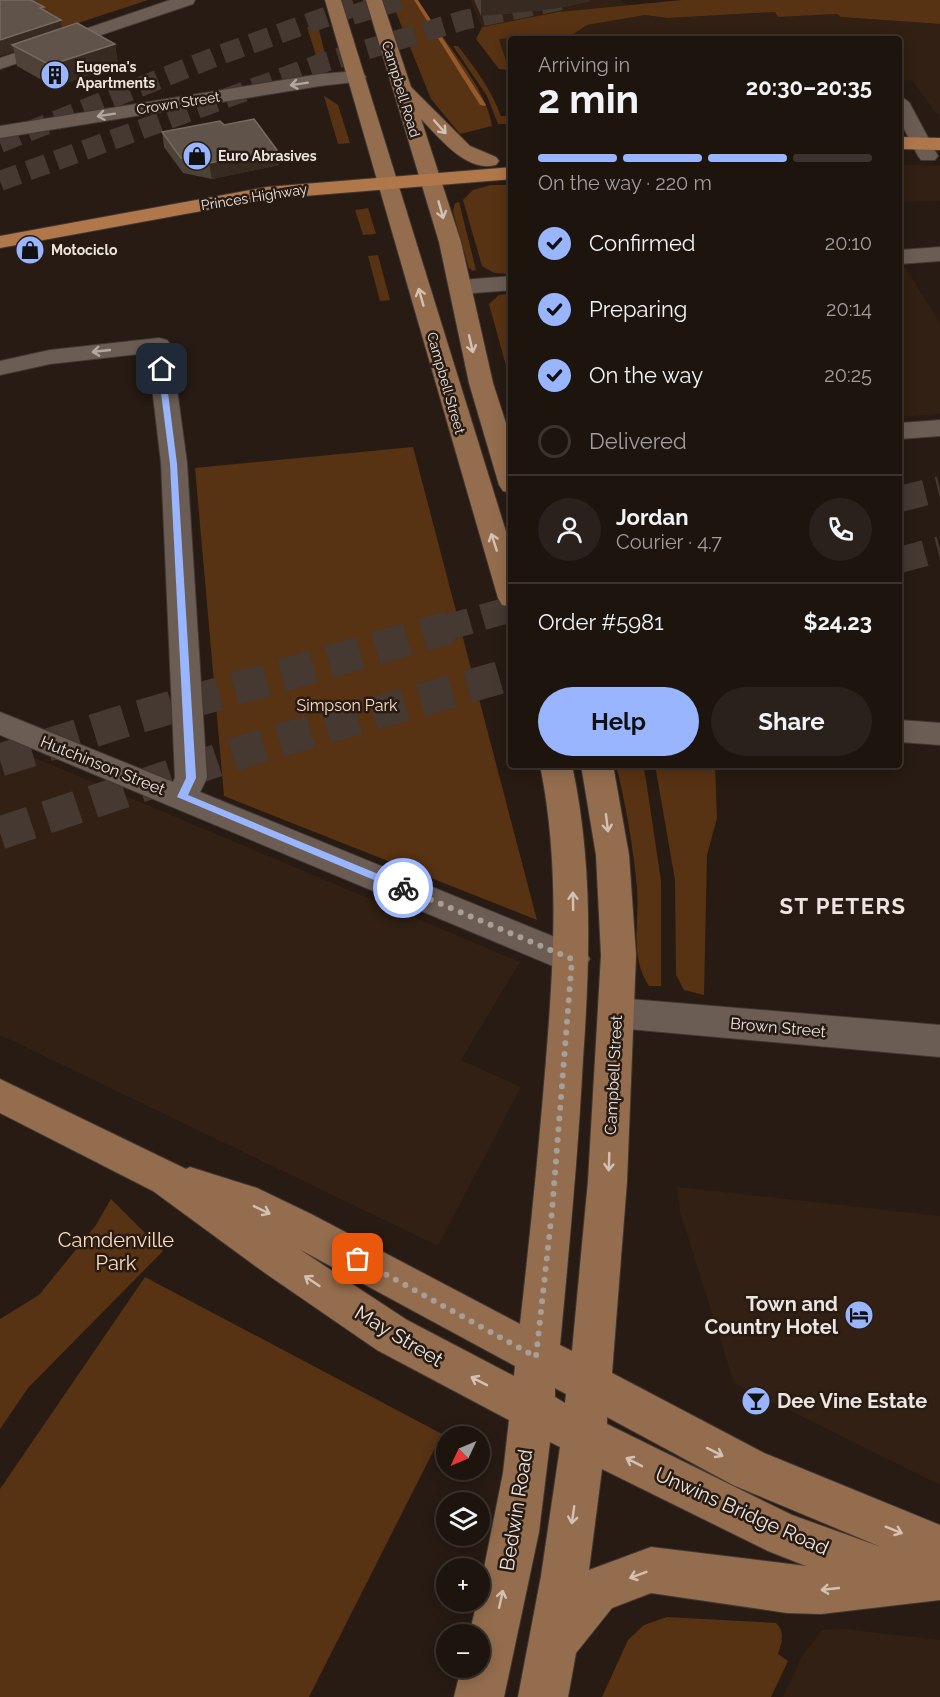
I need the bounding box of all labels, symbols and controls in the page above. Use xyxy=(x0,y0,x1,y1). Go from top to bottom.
street label: Campbell Road xyxy=(379,39,423,139)
text: Arriving in xyxy=(538,53,630,77)
building icon: Eugena's Apartments xyxy=(39,59,71,91)
place label: Eugena's Apartments xyxy=(76,59,155,91)
text: 20:30–20:35 xyxy=(746,74,872,100)
text: 2 min xyxy=(538,76,639,122)
one-way arrow xyxy=(289,78,309,89)
street label: Crown Street xyxy=(135,88,221,117)
one-way arrow xyxy=(97,109,117,120)
one-way arrow xyxy=(433,119,447,134)
shop icon: Euro Abrasives xyxy=(181,140,213,172)
place label: Euro Abrasives xyxy=(218,148,317,164)
text: On the way · 220 m xyxy=(538,171,712,195)
street label: Princes Highway xyxy=(200,181,309,213)
one-way arrow xyxy=(435,200,447,219)
icon: check xyxy=(538,227,571,260)
text: Confirmed xyxy=(589,230,696,256)
text: 20:10 xyxy=(825,231,872,255)
shop icon: Motociclo xyxy=(14,234,46,266)
place label: Motociclo xyxy=(51,242,118,258)
one-way arrow xyxy=(415,287,426,306)
icon: check xyxy=(538,293,571,326)
text: Preparing xyxy=(589,296,687,322)
text: 20:14 xyxy=(826,297,872,321)
street label: Campbell Street xyxy=(424,330,468,436)
one-way arrow xyxy=(466,334,478,353)
pin xyxy=(136,343,187,394)
one-way arrow xyxy=(91,346,111,357)
icon: home xyxy=(145,352,178,385)
icon: check xyxy=(538,359,571,392)
text: On the way xyxy=(589,362,703,388)
text: 20:25 xyxy=(824,363,872,387)
text: Delivered xyxy=(589,428,687,454)
button: person xyxy=(538,498,601,561)
button: phone xyxy=(809,498,872,561)
text: Jordan xyxy=(616,504,688,530)
text: Courier · 4.7 xyxy=(616,530,722,554)
one-way arrow xyxy=(487,533,498,552)
text: Order #5981 xyxy=(538,609,664,635)
text: $24.23 xyxy=(803,609,872,635)
button: Help xyxy=(538,687,699,756)
button: Share xyxy=(711,687,872,756)
park label: Simpson Park xyxy=(296,696,398,715)
street label: Hutchinson Street xyxy=(38,732,168,799)
one-way arrow xyxy=(602,812,613,832)
courier xyxy=(373,858,433,918)
icon: bike xyxy=(387,872,420,905)
one-way arrow xyxy=(567,891,579,911)
district label: ST PETERS xyxy=(779,893,907,919)
street label: Campbell Street xyxy=(601,1014,626,1136)
street label: Brown Street xyxy=(729,1014,827,1041)
one-way arrow xyxy=(604,1152,615,1172)
one-way arrow xyxy=(253,1205,271,1216)
park label: Camdenville Park xyxy=(58,1228,174,1275)
pin xyxy=(332,1233,383,1284)
icon: bag xyxy=(341,1242,374,1275)
one-way arrow xyxy=(304,1275,321,1287)
place label: Town and Country Hotel xyxy=(705,1292,839,1339)
hotel icon: Town and Country Hotel xyxy=(843,1299,875,1331)
street label: May Street xyxy=(350,1300,448,1372)
one-way arrow xyxy=(470,1375,488,1387)
bar icon: Dee Vine Estate xyxy=(740,1385,772,1417)
place label: Dee Vine Estate xyxy=(777,1389,927,1413)
north arrow xyxy=(436,1426,490,1480)
map controls xyxy=(436,1426,490,1678)
street label: Bedwin Road xyxy=(495,1447,537,1573)
one-way arrow xyxy=(706,1447,724,1458)
one-way arrow xyxy=(625,1456,643,1467)
street label: Unwins Bridge Road xyxy=(651,1462,833,1560)
button: layers xyxy=(436,1492,490,1546)
one-way arrow xyxy=(567,1504,578,1524)
one-way arrow xyxy=(884,1525,903,1536)
button: + xyxy=(436,1558,490,1612)
one-way arrow xyxy=(629,1570,647,1581)
one-way arrow xyxy=(821,1584,841,1595)
one-way arrow xyxy=(495,1590,507,1609)
button: − xyxy=(436,1624,490,1678)

